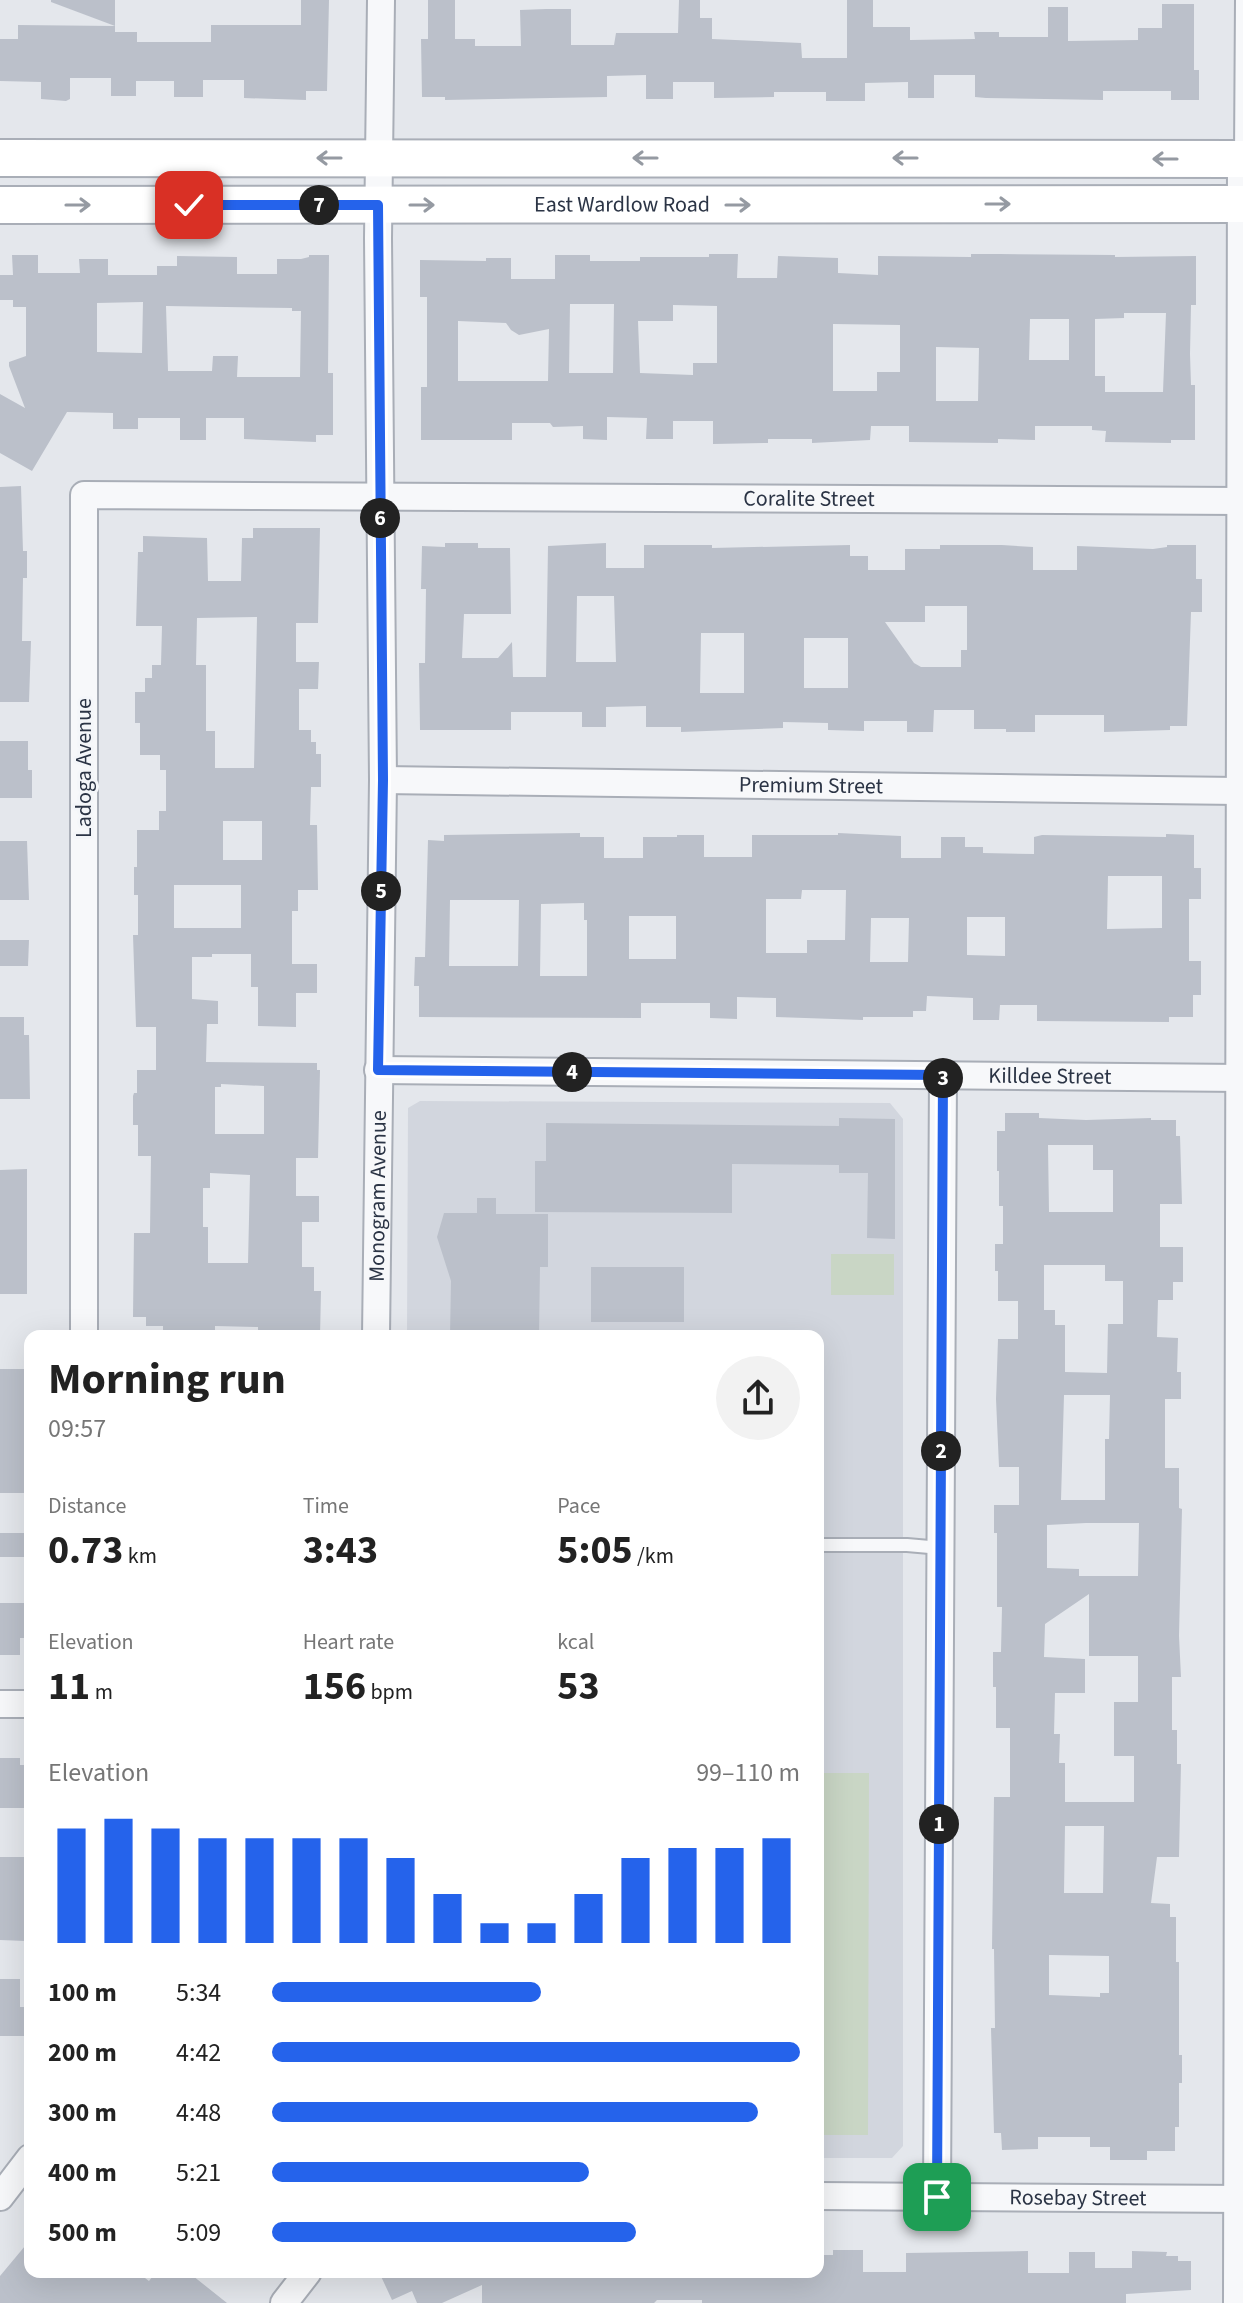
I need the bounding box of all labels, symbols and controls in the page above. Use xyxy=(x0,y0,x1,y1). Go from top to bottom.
one-way arrow xyxy=(316,150,343,166)
one-way arrow xyxy=(632,150,659,166)
one-way arrow xyxy=(892,150,919,166)
one-way arrow xyxy=(1152,151,1179,167)
pin xyxy=(155,171,223,239)
icon: check xyxy=(167,183,211,227)
pin: 7 xyxy=(299,185,339,225)
street label: East Wardlow Road xyxy=(534,188,710,221)
text: 7 xyxy=(313,189,325,221)
one-way arrow xyxy=(984,196,1011,212)
one-way arrow xyxy=(64,197,91,213)
one-way arrow xyxy=(408,197,435,213)
one-way arrow xyxy=(724,197,751,213)
street label: Coralite Street xyxy=(743,482,875,515)
pin: 6 xyxy=(360,498,400,538)
text: 6 xyxy=(374,502,386,534)
street label: Ladoga Avenue xyxy=(68,698,100,838)
street label: Premium Street xyxy=(739,769,884,802)
pin: 5 xyxy=(361,871,401,911)
text: 5 xyxy=(375,875,387,907)
pin: 4 xyxy=(552,1052,592,1092)
text: 4 xyxy=(566,1056,578,1088)
pin: 3 xyxy=(923,1058,963,1098)
street label: Killdee Street xyxy=(988,1060,1112,1093)
text: 3 xyxy=(937,1062,949,1094)
street label: Monogram Avenue xyxy=(361,1110,395,1282)
text: Morning run xyxy=(48,1348,286,1411)
button: share xyxy=(716,1356,800,1440)
text: 09:57 xyxy=(48,1410,106,1447)
pin: 2 xyxy=(921,1431,961,1471)
text: 2 xyxy=(935,1435,947,1467)
text: Distance xyxy=(48,1490,126,1522)
text: Time xyxy=(303,1490,349,1522)
text: Pace xyxy=(557,1490,600,1522)
text: 0.73 xyxy=(48,1522,123,1579)
text: 3:43 xyxy=(303,1522,378,1579)
text: 5:05 xyxy=(557,1522,633,1579)
text: km xyxy=(123,1540,157,1572)
text: /km xyxy=(633,1540,674,1572)
text: Elevation xyxy=(48,1626,134,1658)
text: Heart rate xyxy=(303,1626,394,1658)
text: kcal xyxy=(557,1626,594,1658)
text: 11 xyxy=(48,1658,90,1715)
text: 156 xyxy=(303,1658,366,1715)
text: 53 xyxy=(557,1658,600,1715)
text: m xyxy=(90,1676,113,1708)
text: bpm xyxy=(366,1676,413,1708)
text: Elevation xyxy=(48,1754,149,1791)
text: 99–110 m xyxy=(696,1754,800,1791)
pin: 1 xyxy=(919,1804,959,1844)
text: 1 xyxy=(933,1808,945,1840)
text: 100 m xyxy=(48,1974,117,2011)
text: 5:34 xyxy=(176,1974,221,2011)
text: 200 m xyxy=(48,2034,117,2071)
text: 4:42 xyxy=(176,2034,221,2071)
text: 300 m xyxy=(48,2094,117,2131)
text: 4:48 xyxy=(176,2094,221,2131)
text: 400 m xyxy=(48,2154,117,2191)
text: 5:21 xyxy=(176,2154,221,2191)
pin xyxy=(903,2163,971,2231)
icon: arrive xyxy=(915,2175,959,2219)
street label: Rosebay Street xyxy=(1009,2181,1147,2214)
text: 500 m xyxy=(48,2214,117,2251)
text: 5:09 xyxy=(176,2214,221,2251)

